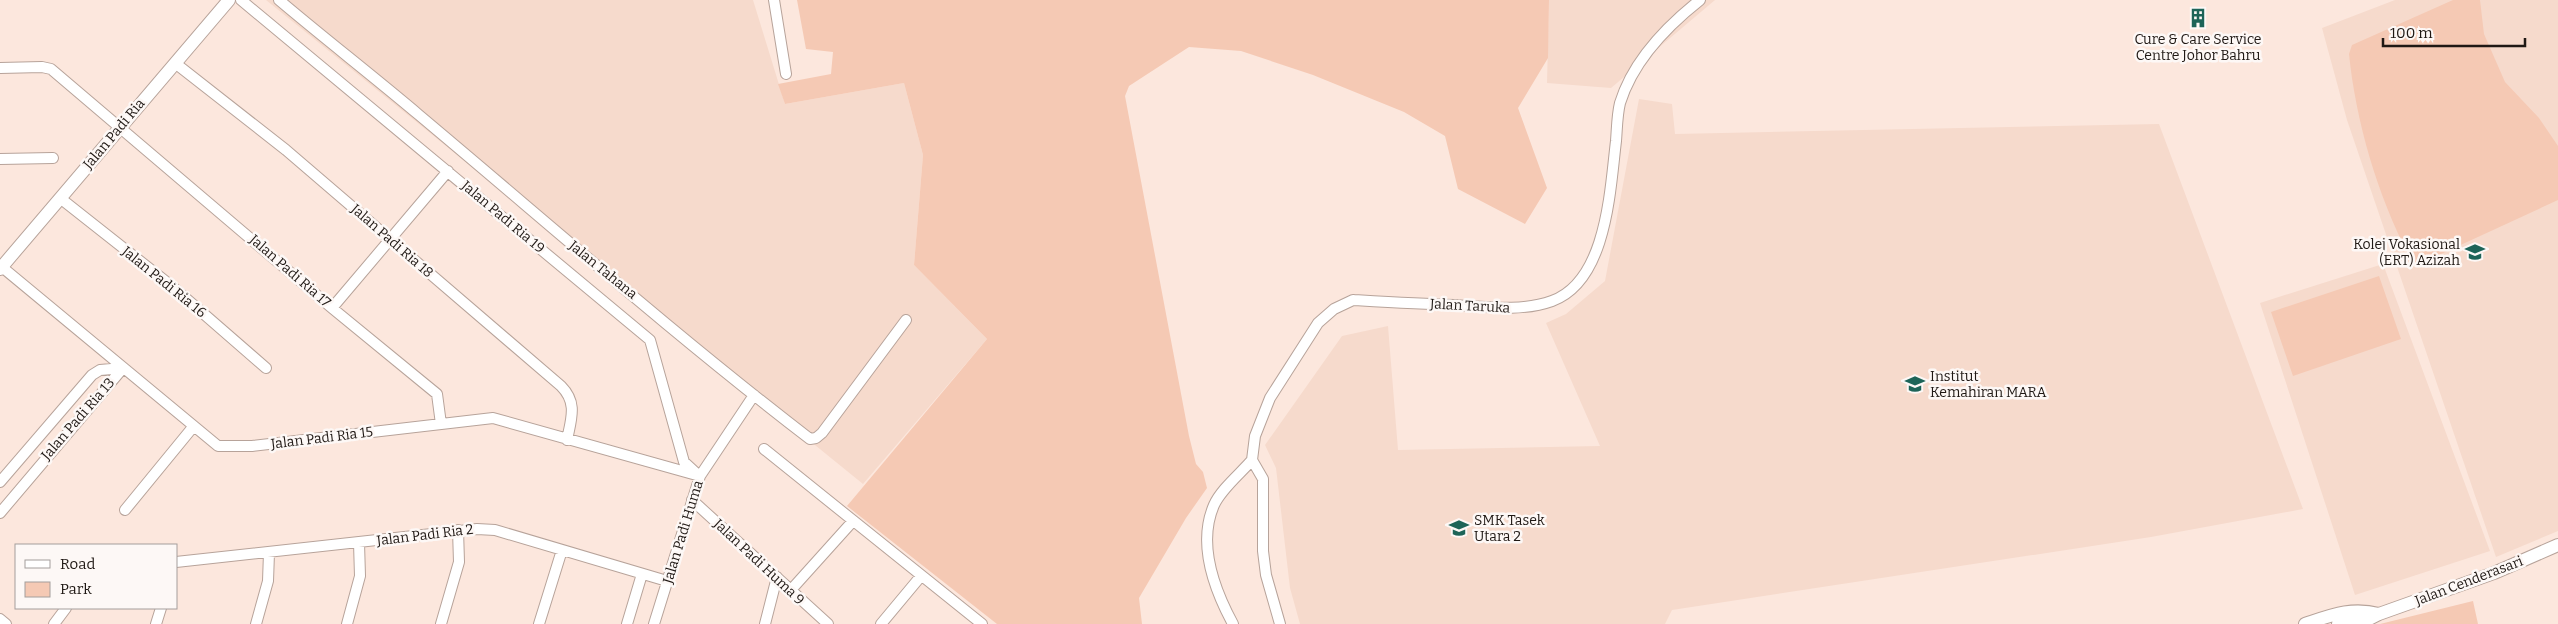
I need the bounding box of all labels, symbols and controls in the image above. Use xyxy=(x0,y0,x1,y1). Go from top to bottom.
building icon: Cure & Care Service Centre Johor Bahru xyxy=(2187,7,2209,29)
scale bar xyxy=(2383,15,2526,47)
text: 100 m xyxy=(2390,24,2433,42)
place label: Cure & Care Service Centre Johor Bahru xyxy=(2135,31,2262,64)
street label: Jalan Padi Ria xyxy=(79,95,149,173)
street label: Jalan Padi Ria 19 xyxy=(457,177,548,257)
street label: Jalan Padi Ria 18 xyxy=(347,200,437,281)
street label: Jalan Padi Ria 17 xyxy=(245,230,334,311)
place label: Kolej Vokasional (ERT) Azizah xyxy=(2353,236,2460,269)
street label: Jalan Tahana xyxy=(565,237,641,303)
school or university icon: Kolej Vokasional (ERT) Azizah xyxy=(2464,241,2486,263)
street label: Jalan Padi Ria 16 xyxy=(118,242,210,321)
street label: Jalan Taruka xyxy=(1429,295,1511,317)
place label: Institut Kemahiran MARA xyxy=(1930,368,2047,401)
school or university icon: Institut Kemahiran MARA xyxy=(1904,373,1926,395)
street label: Jalan Padi Ria 13 xyxy=(37,374,118,464)
street label: Jalan Padi Ria 15 xyxy=(269,423,374,453)
street label: Jalan Padi Huma xyxy=(659,478,707,587)
place label: SMK Tasek Utara 2 xyxy=(1474,512,1545,545)
street label: Jalan Padi Huma 9 xyxy=(709,515,808,608)
school or university icon: SMK Tasek Utara 2 xyxy=(1448,517,1470,539)
street label: Jalan Padi Ria 2 xyxy=(375,521,474,549)
legend xyxy=(15,544,178,609)
street label: Jalan Cenderasari xyxy=(2412,553,2525,610)
text: Road xyxy=(60,555,95,573)
text: Park xyxy=(60,580,92,598)

